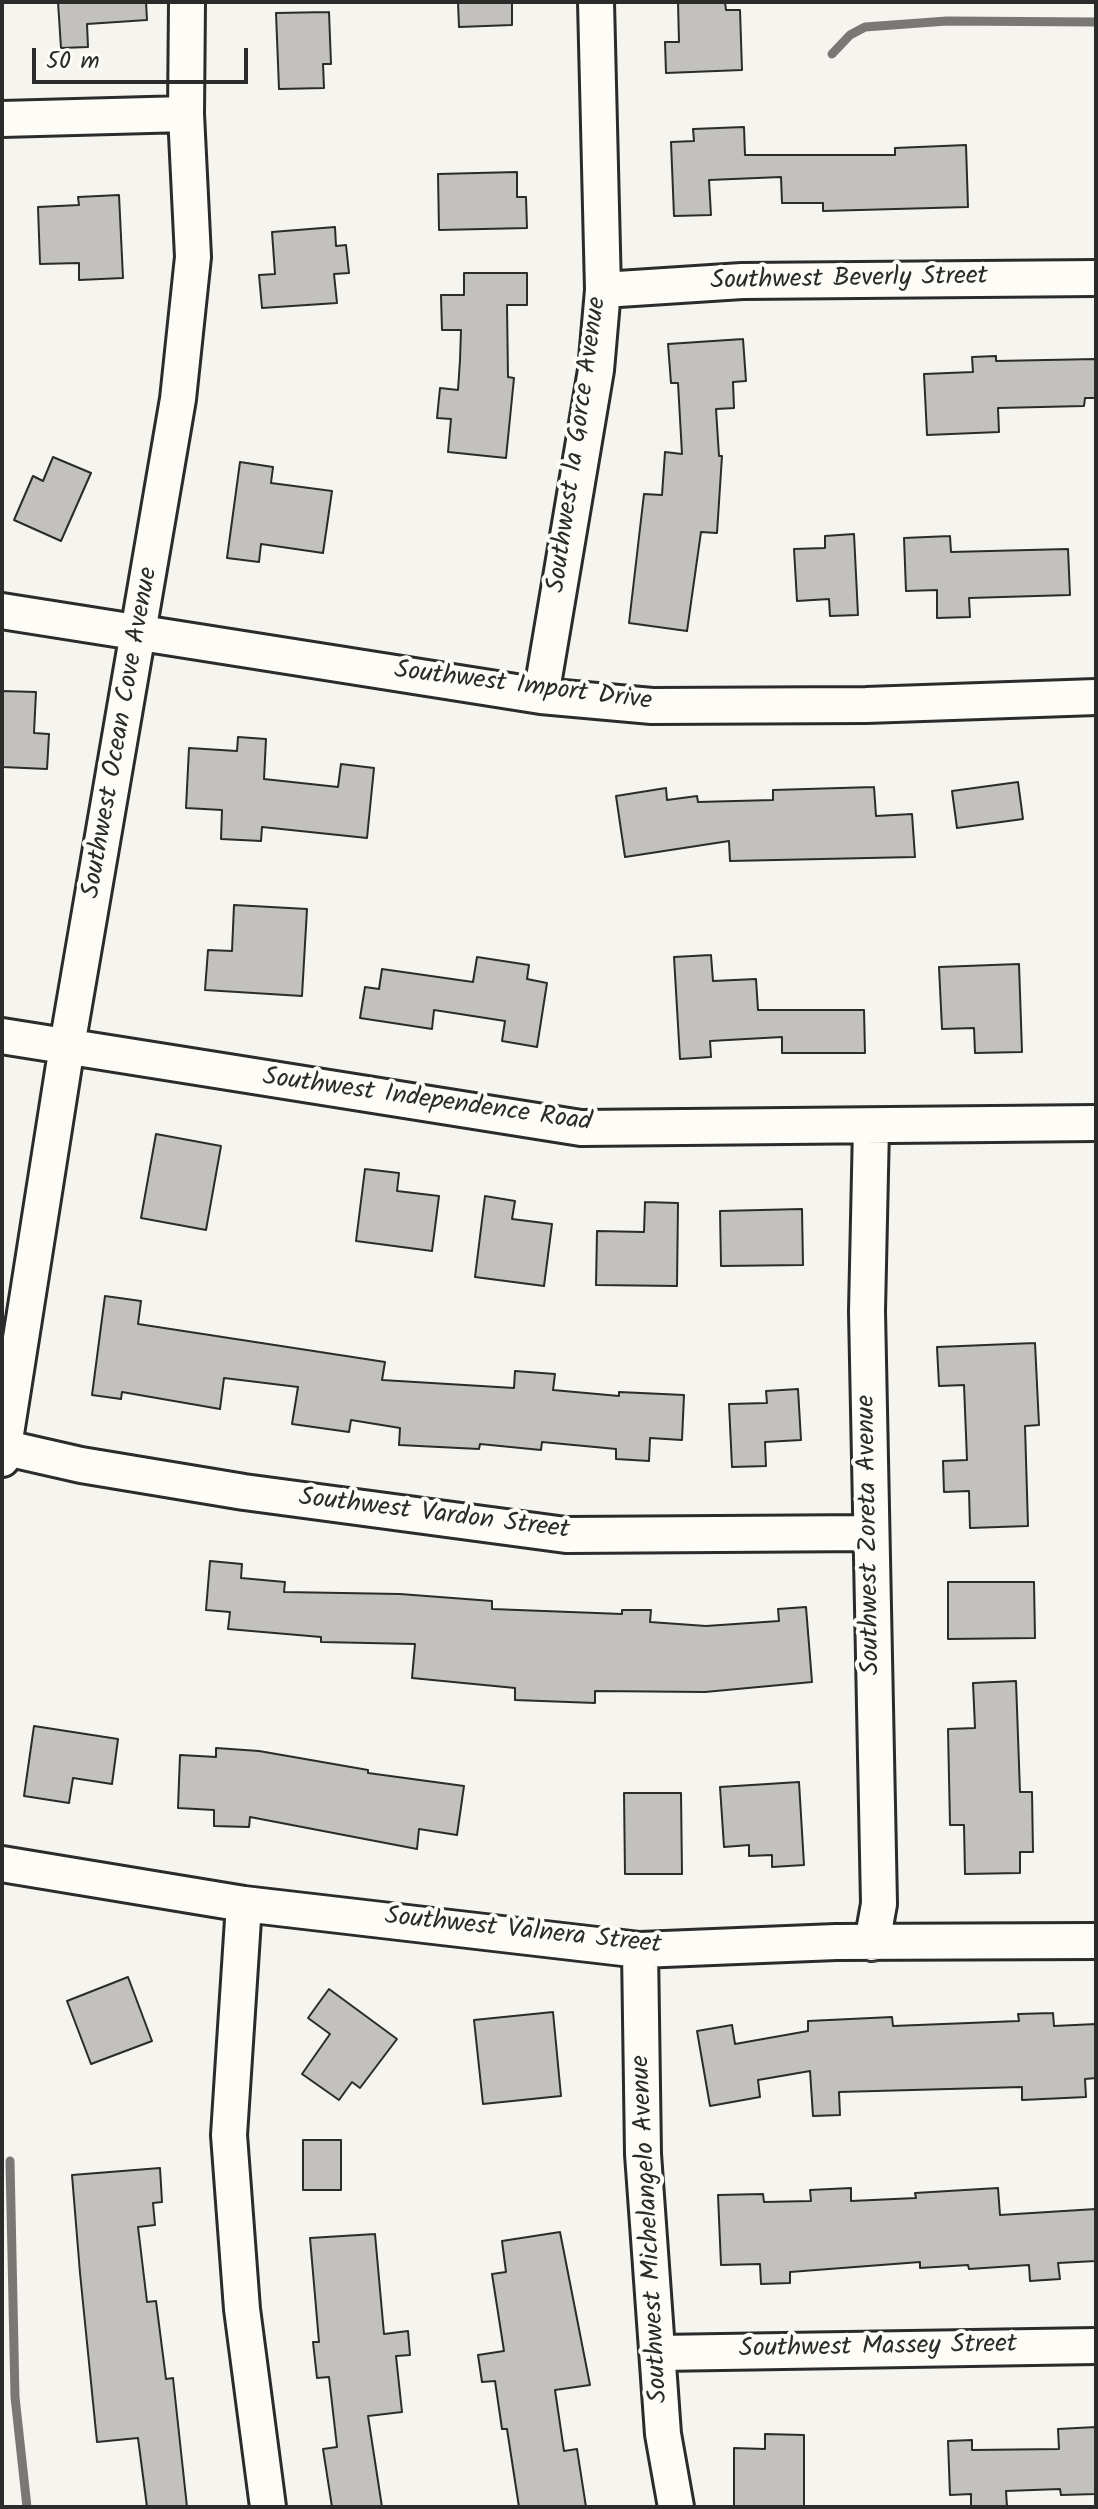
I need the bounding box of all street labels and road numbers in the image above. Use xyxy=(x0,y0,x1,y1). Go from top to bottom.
street label: Southwest Beverly Street xyxy=(710,263,988,299)
street label: Southwest la Gorce Avenue xyxy=(543,295,615,595)
street label: Southwest Ocean Cove Avenue xyxy=(78,565,166,901)
street label: Southwest Import Drive xyxy=(392,657,654,719)
street label: Southwest Independence Road xyxy=(261,1063,593,1141)
street label: Southwest Zoreta Avenue xyxy=(853,1395,889,1675)
street label: Southwest Vardon Street xyxy=(297,1484,571,1548)
street label: Southwest Valnera Street xyxy=(383,1903,663,1963)
street label: Southwest Michelangelo Avenue xyxy=(627,2054,677,2404)
street label: Southwest Massey Street xyxy=(739,2331,1017,2367)

